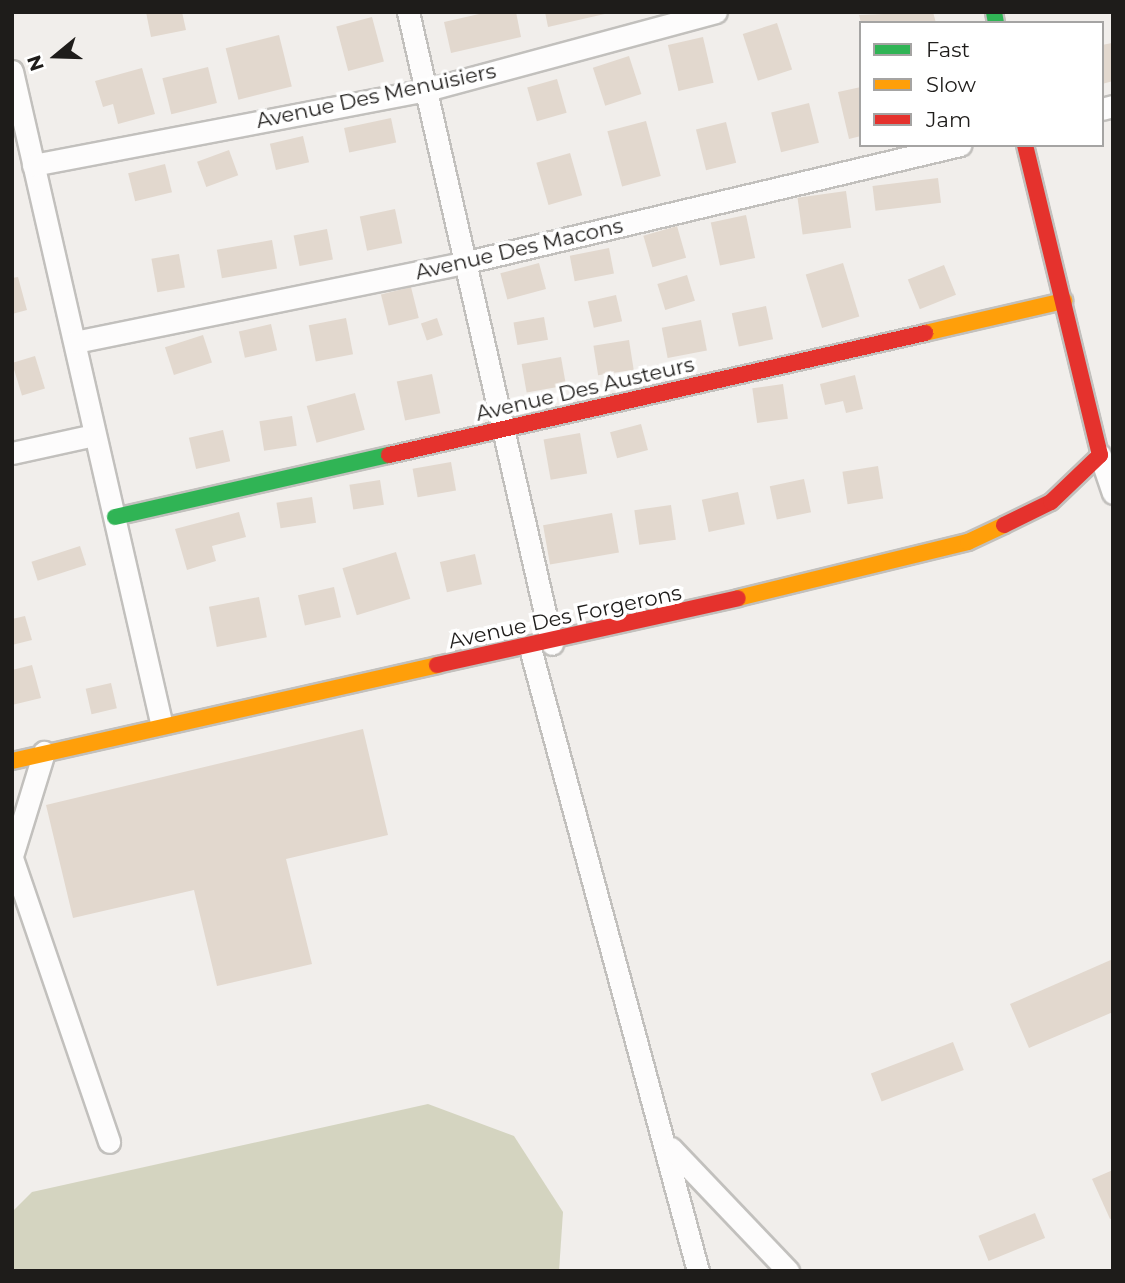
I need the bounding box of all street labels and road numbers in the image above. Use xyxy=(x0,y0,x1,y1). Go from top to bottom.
street label: Avenue Des Menuisiers xyxy=(254,58,498,134)
street label: Avenue Des Macons xyxy=(413,213,625,285)
street label: Avenue Des Austeurs xyxy=(473,352,697,426)
street label: Avenue Des Forgerons xyxy=(446,580,684,654)

